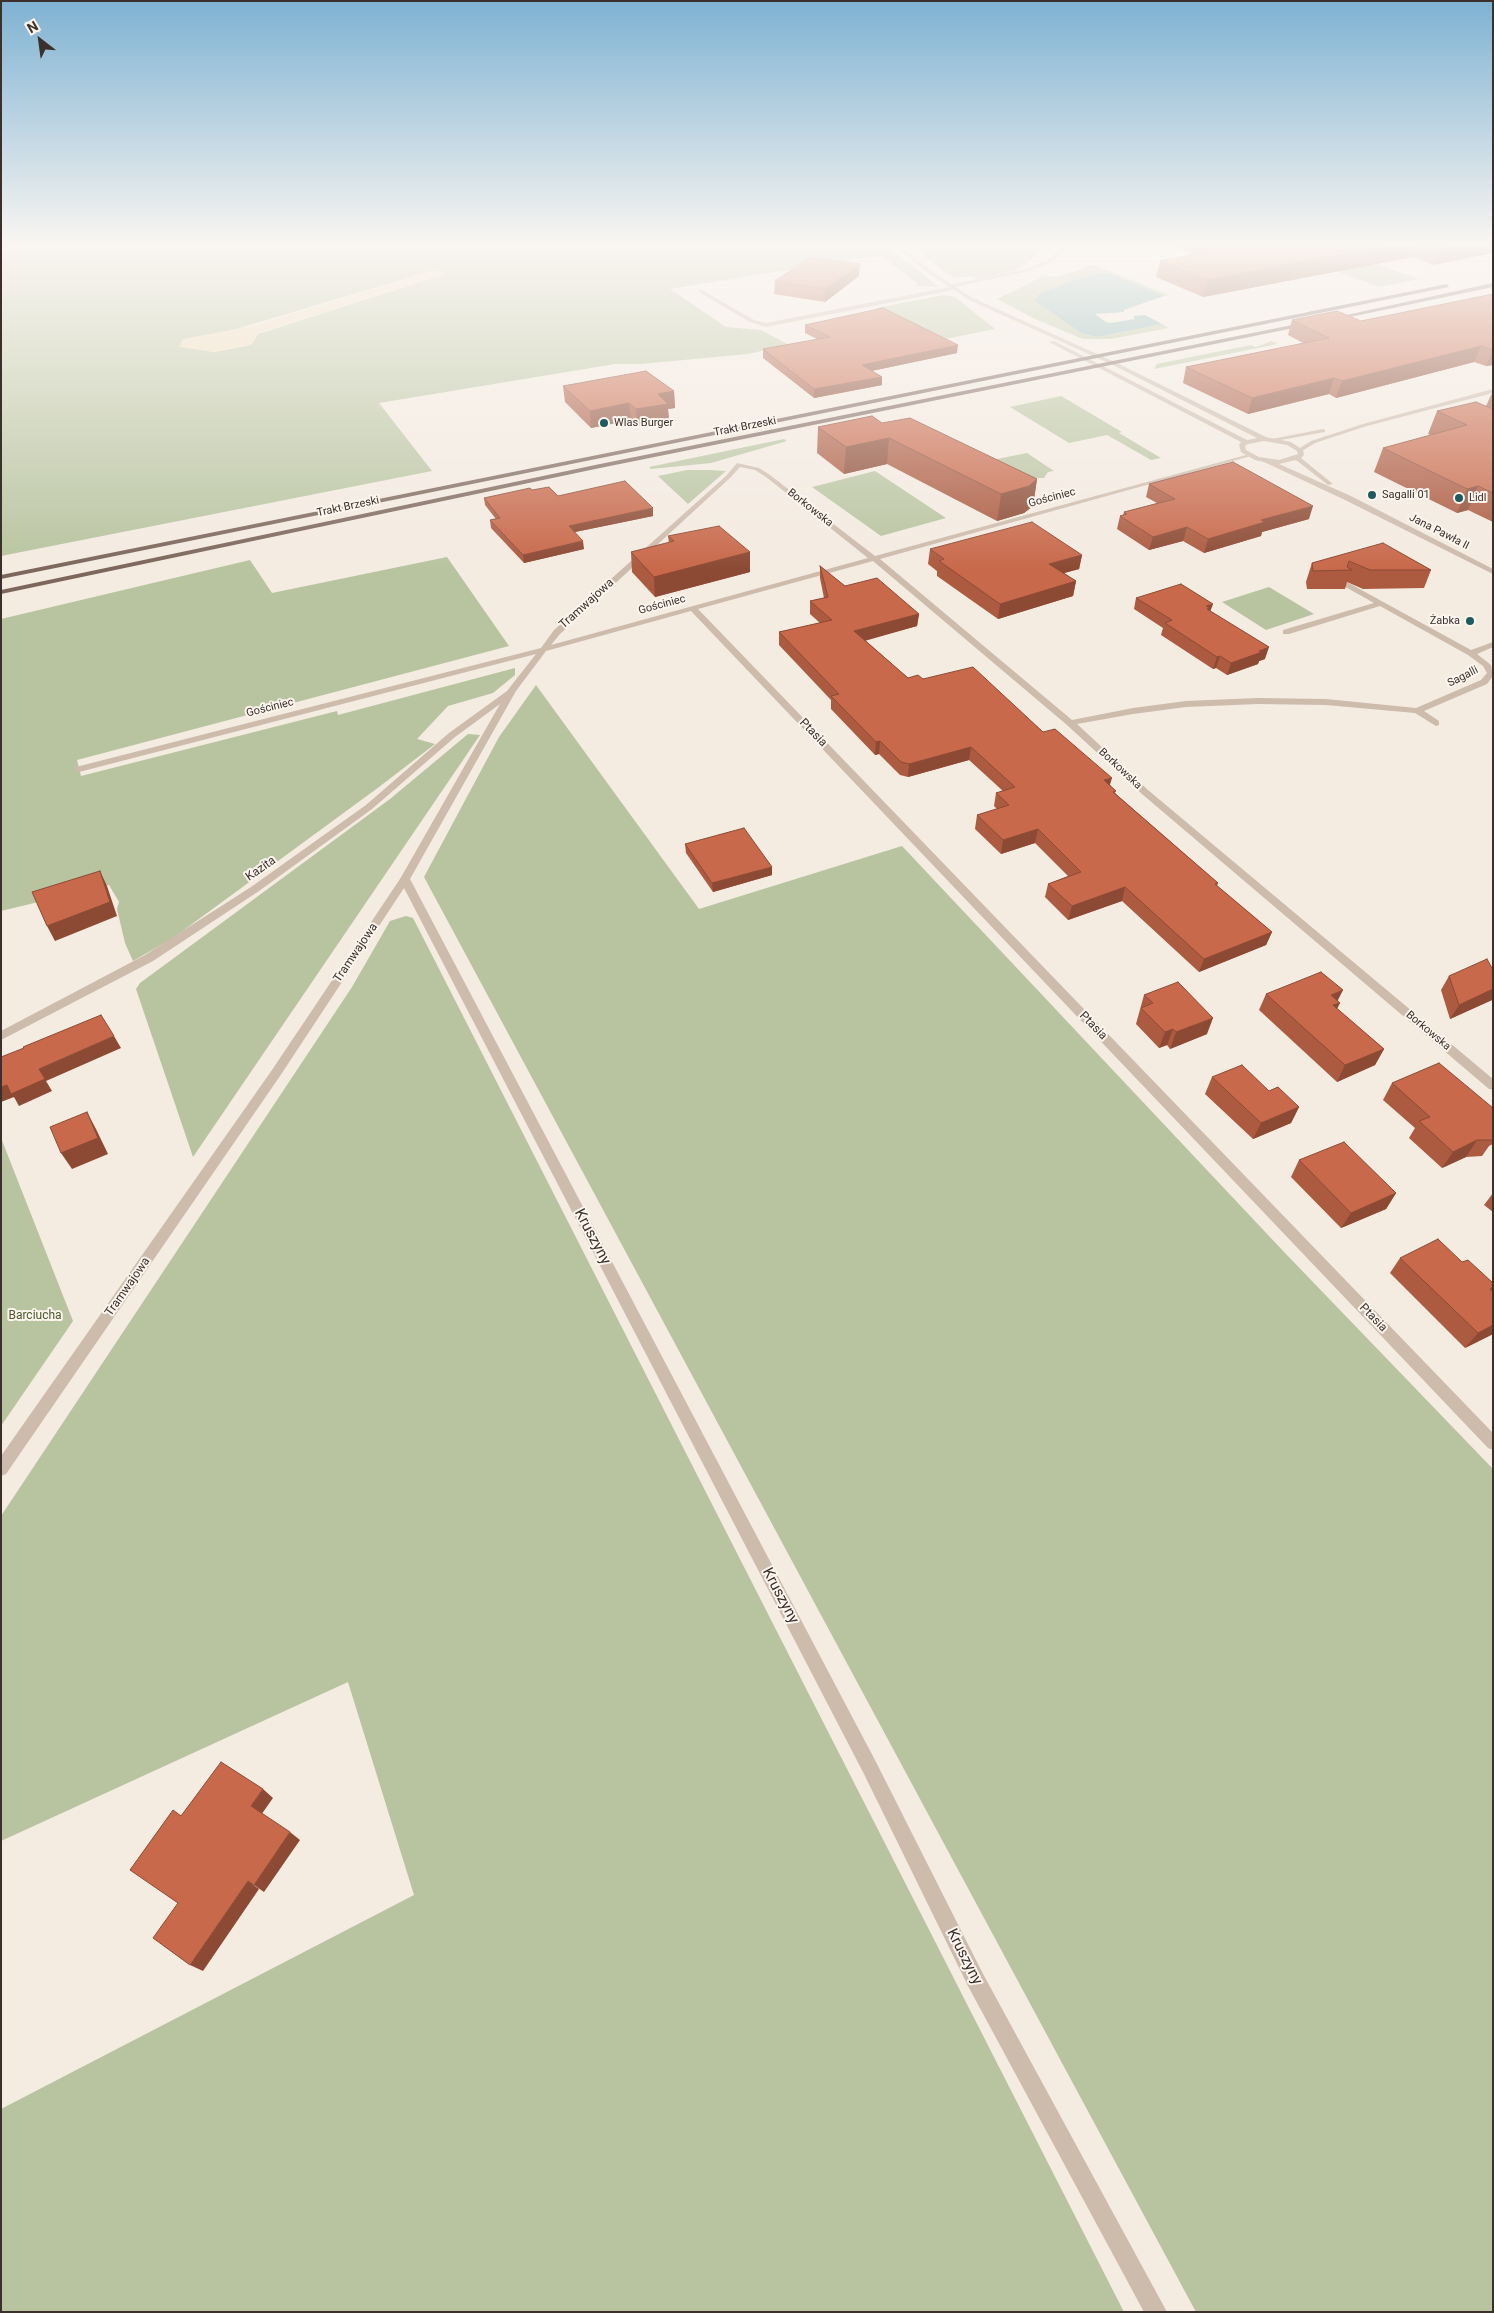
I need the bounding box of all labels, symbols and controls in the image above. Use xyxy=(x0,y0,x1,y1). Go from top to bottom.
north arrow xyxy=(15,15,65,65)
text: N xyxy=(24,18,41,36)
street label: Trakt Brzeski xyxy=(713,414,777,440)
place label: Wlas Burger xyxy=(614,416,673,430)
marker: Wlas Burger xyxy=(598,417,610,429)
street label: Gościniec xyxy=(1027,485,1077,511)
street label: Borkowska xyxy=(785,486,835,530)
place label: Sagalli 01 xyxy=(1382,488,1430,502)
marker: Sagalli 01 xyxy=(1366,489,1378,501)
place label: Lidl xyxy=(1469,491,1486,505)
marker: Lidl xyxy=(1453,492,1465,504)
street label: Trakt Brzeski xyxy=(316,494,380,520)
street label: Jana Pawła II xyxy=(1407,511,1471,553)
street label: Tramwajowa xyxy=(557,576,617,632)
street label: Gościniec xyxy=(637,592,687,618)
place label: Żabka xyxy=(1430,614,1460,628)
marker: Żabka xyxy=(1464,615,1476,627)
street label: Sagalli xyxy=(1445,664,1481,690)
street label: Gościniec xyxy=(245,696,295,720)
street label: Ptasia xyxy=(796,716,830,750)
street label: Borkowska xyxy=(1096,746,1144,792)
street label: Kazita xyxy=(243,854,279,884)
street label: Tramwajowa xyxy=(331,921,381,985)
street label: Ptasia xyxy=(1076,1009,1110,1043)
street label: Borkowska xyxy=(1403,1009,1453,1053)
street label: Kruszyny xyxy=(570,1206,614,1268)
street label: Tramwajowa xyxy=(102,1255,154,1319)
street label: Ptasia xyxy=(1356,1301,1390,1335)
park label: Barciucha xyxy=(8,1309,62,1323)
street label: Kruszyny xyxy=(758,1565,802,1627)
street label: Kruszyny xyxy=(942,1926,986,1988)

